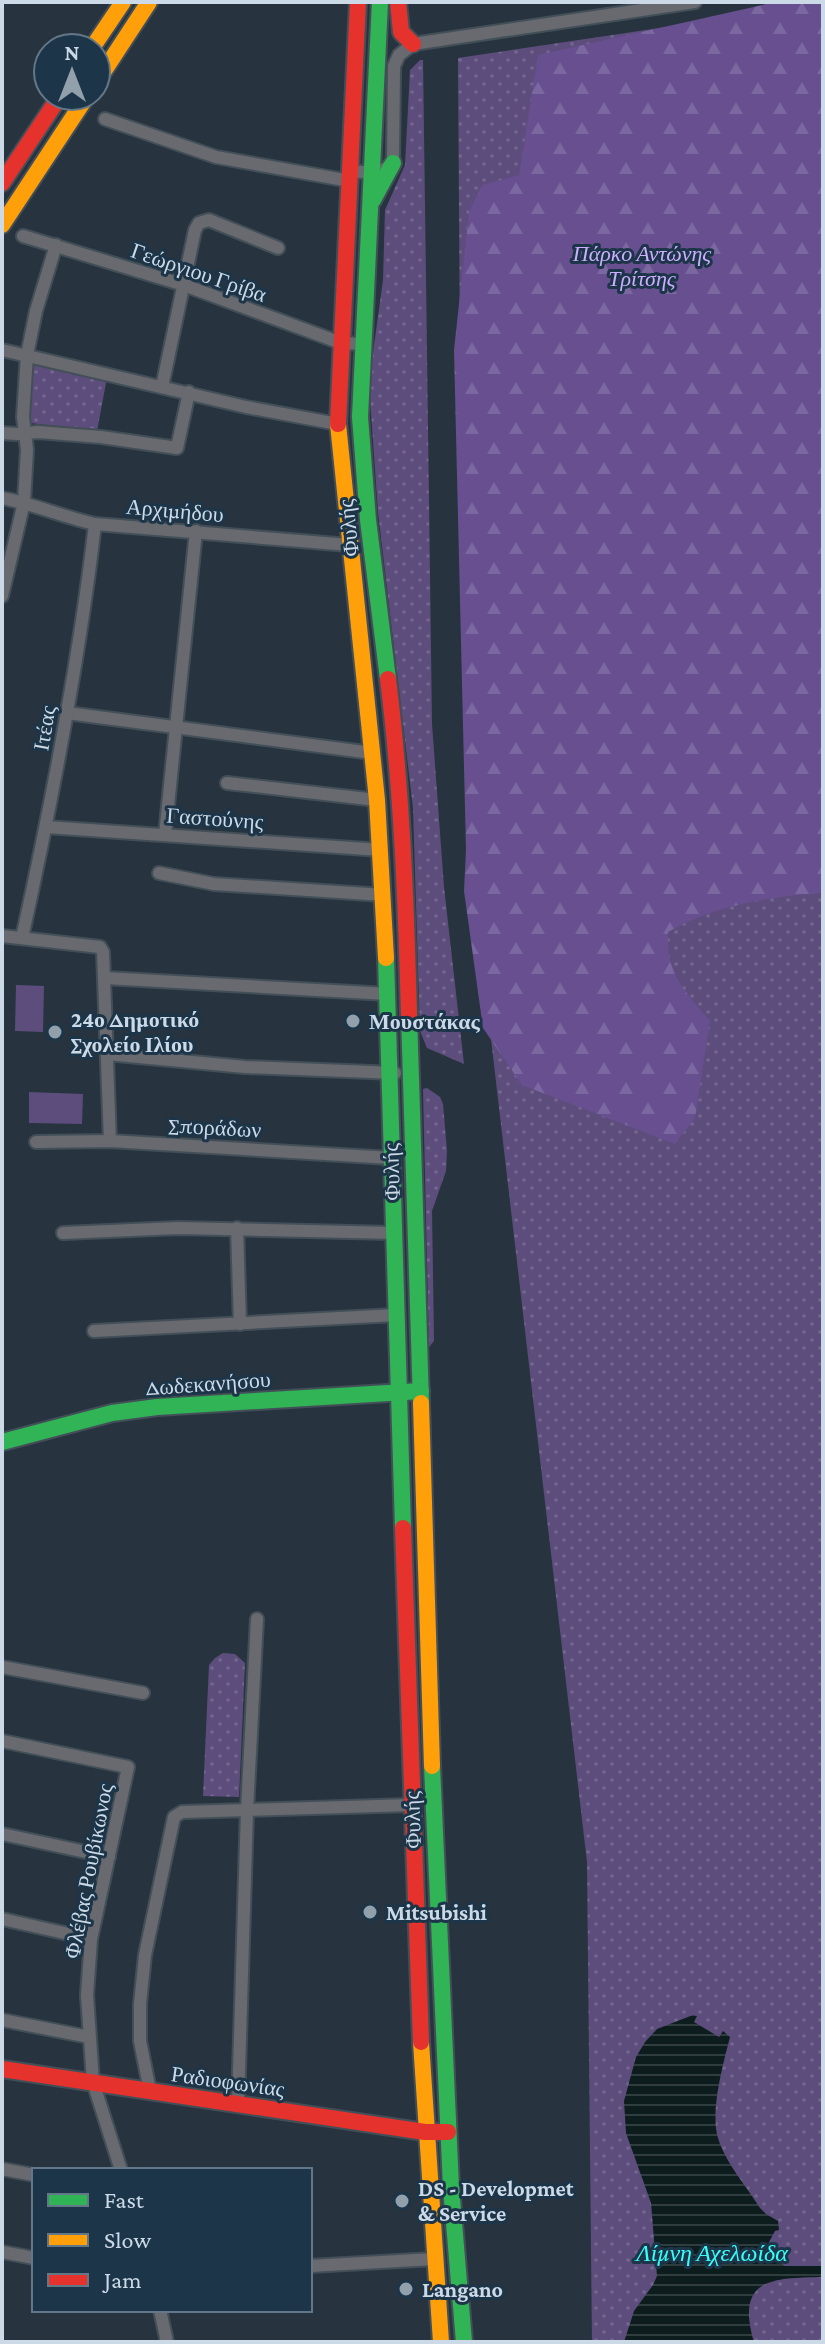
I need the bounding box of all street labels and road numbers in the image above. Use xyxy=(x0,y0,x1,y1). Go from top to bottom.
street label: Γεώργιου Γρίβα xyxy=(128,238,270,307)
street label: Αρχιμήδου xyxy=(125,494,225,527)
street label: Φυλής xyxy=(333,498,364,558)
street label: Ιτέας xyxy=(28,703,61,753)
street label: Γαστούνης xyxy=(166,803,265,834)
street label: Σποράδων xyxy=(168,1113,262,1142)
street label: Φυλής xyxy=(378,1142,405,1201)
street label: Δωδεκανήσου xyxy=(145,1367,272,1400)
street label: Φλέβας Ρουβίκωνος xyxy=(59,1781,118,1961)
street label: Φυλής xyxy=(399,1790,426,1849)
street label: Ραδιοφωνίας xyxy=(170,2061,287,2102)

